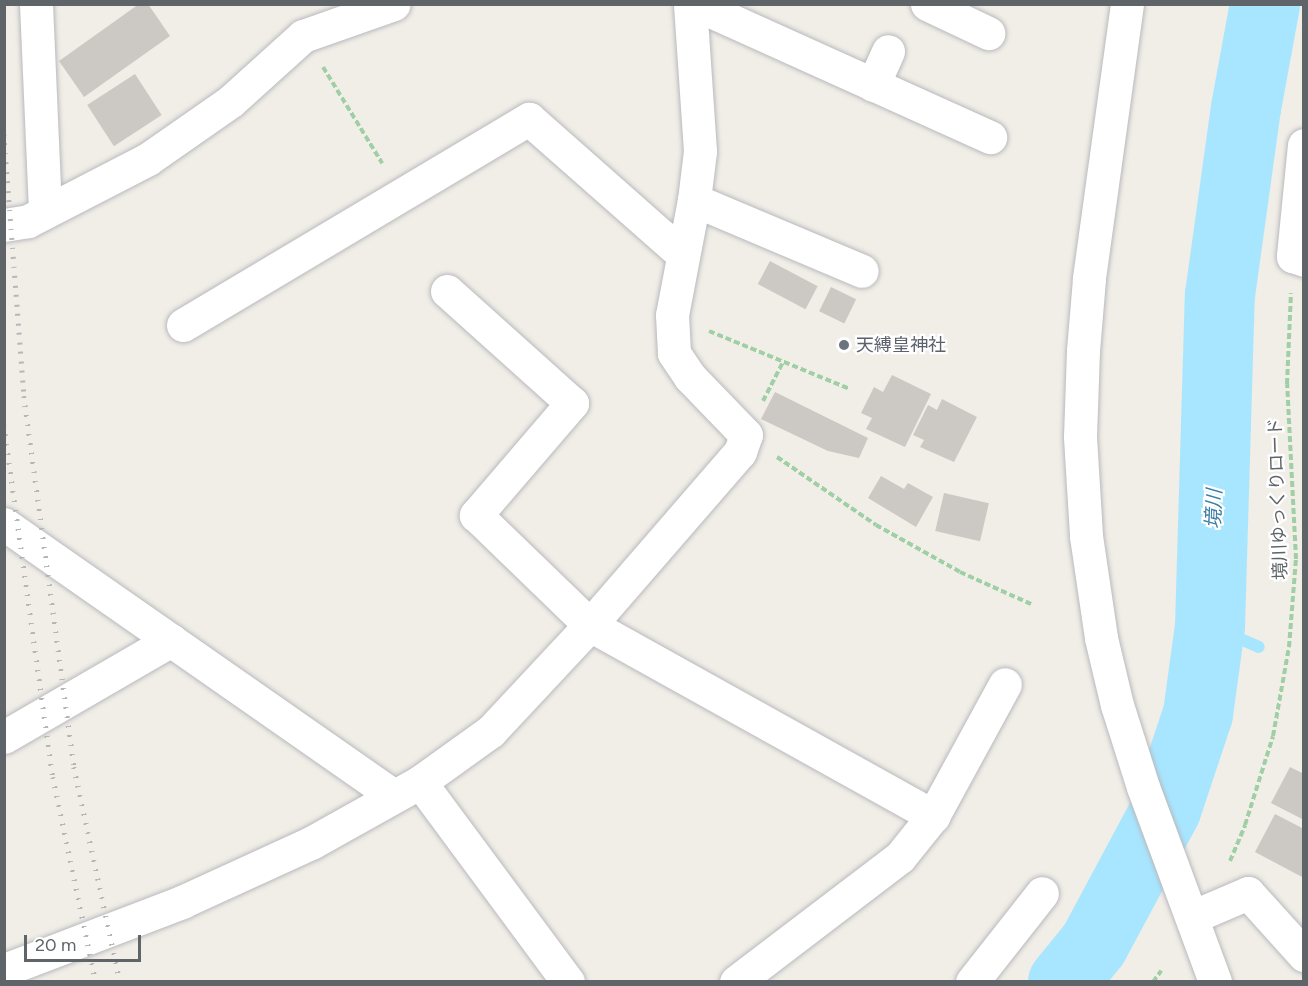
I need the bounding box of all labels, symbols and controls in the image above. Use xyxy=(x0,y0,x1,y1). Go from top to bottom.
place label: 天縛皇神社 xyxy=(856,334,946,356)
marker: 天縛皇神社 xyxy=(837,338,851,352)
street label: 境川ゆっくりロード xyxy=(1264,418,1292,580)
water label: 境川 xyxy=(1201,489,1227,529)
scale bar xyxy=(27,923,144,961)
text: 20 m xyxy=(35,934,76,956)

